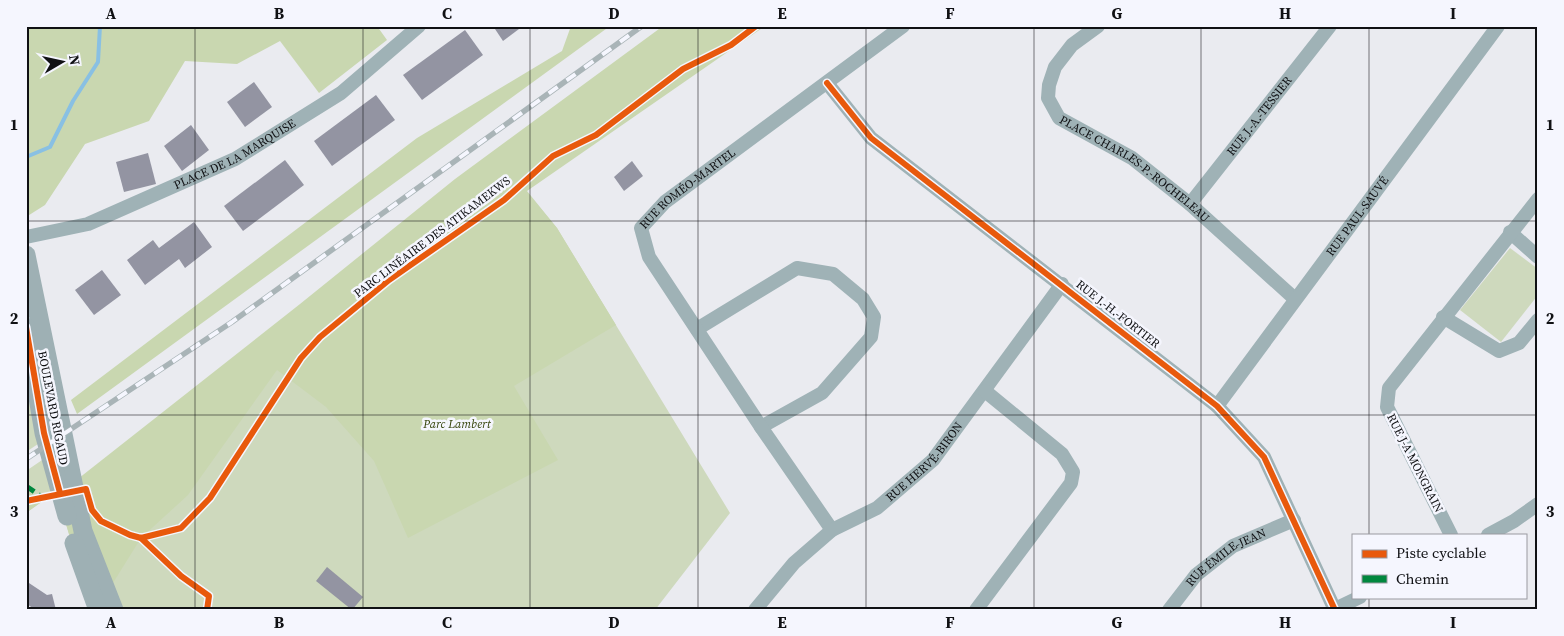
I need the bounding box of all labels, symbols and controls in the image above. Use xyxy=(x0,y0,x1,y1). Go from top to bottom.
text: A xyxy=(106,2,117,24)
text: B xyxy=(274,2,285,24)
text: C xyxy=(442,2,452,24)
text: D xyxy=(608,2,620,24)
text: E xyxy=(777,2,787,24)
text: F xyxy=(945,2,955,24)
text: G xyxy=(1112,2,1123,24)
text: H xyxy=(1279,2,1291,24)
text: I xyxy=(1450,2,1456,24)
north arrow xyxy=(38,38,88,88)
text: N xyxy=(64,53,86,67)
street label: RUE J.-A.-TESSIER xyxy=(1223,73,1296,159)
street label: PLACE CHARLES-P.-ROCHELEAU xyxy=(1056,112,1213,226)
text: 1 xyxy=(10,113,18,135)
text: 1 xyxy=(1546,113,1554,135)
street label: PLACE DE LA MARQUISE xyxy=(171,115,299,193)
street label: RUE ROMÉO-MARTEL xyxy=(636,145,739,232)
street label: PARC LINÉAIRE DES ATIKAMEKWS xyxy=(350,173,514,301)
street label: RUE PAUL-SAUVÉ xyxy=(1322,173,1392,259)
street label: RUE J.-H.-FORTIER xyxy=(1073,276,1163,352)
text: 2 xyxy=(10,307,19,329)
text: 2 xyxy=(1546,307,1555,329)
street label: BOULEVARD RIGAUD xyxy=(34,350,72,466)
street label: RUE J-A MONGRAIN xyxy=(1383,411,1447,515)
park label: Parc Lambert xyxy=(422,416,492,432)
street label: RUE HERVÉ-BIRON xyxy=(882,419,966,505)
text: 3 xyxy=(10,500,19,522)
text: 3 xyxy=(1546,500,1555,522)
street label: RUE ÉMILE-JEAN xyxy=(1182,525,1269,590)
legend xyxy=(1352,534,1526,598)
text: Piste cyclable xyxy=(1396,542,1487,563)
text: Chemin xyxy=(1396,568,1449,589)
text: A xyxy=(106,611,117,633)
text: B xyxy=(274,611,285,633)
text: C xyxy=(442,611,452,633)
text: D xyxy=(608,611,620,633)
text: E xyxy=(777,611,787,633)
text: F xyxy=(945,611,955,633)
text: G xyxy=(1112,611,1123,633)
text: H xyxy=(1279,611,1291,633)
text: I xyxy=(1450,611,1456,633)

